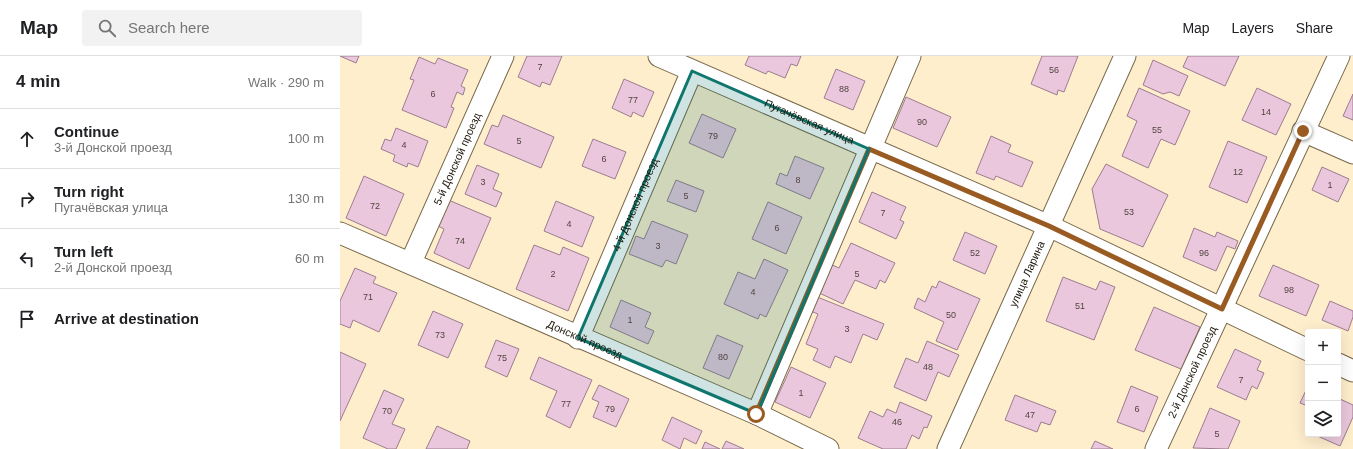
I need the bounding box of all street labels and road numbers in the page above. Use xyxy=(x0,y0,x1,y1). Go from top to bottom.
street label: Пугачёвская улица xyxy=(763,97,857,147)
street label: 5-й Донской проезд xyxy=(431,110,483,207)
street label: 4-й Донской проезд xyxy=(610,156,660,253)
street label: улица Ларина xyxy=(1007,238,1047,309)
street label: Донской проезд xyxy=(545,318,625,361)
street label: 2-й Донской проезд xyxy=(1165,324,1219,420)

